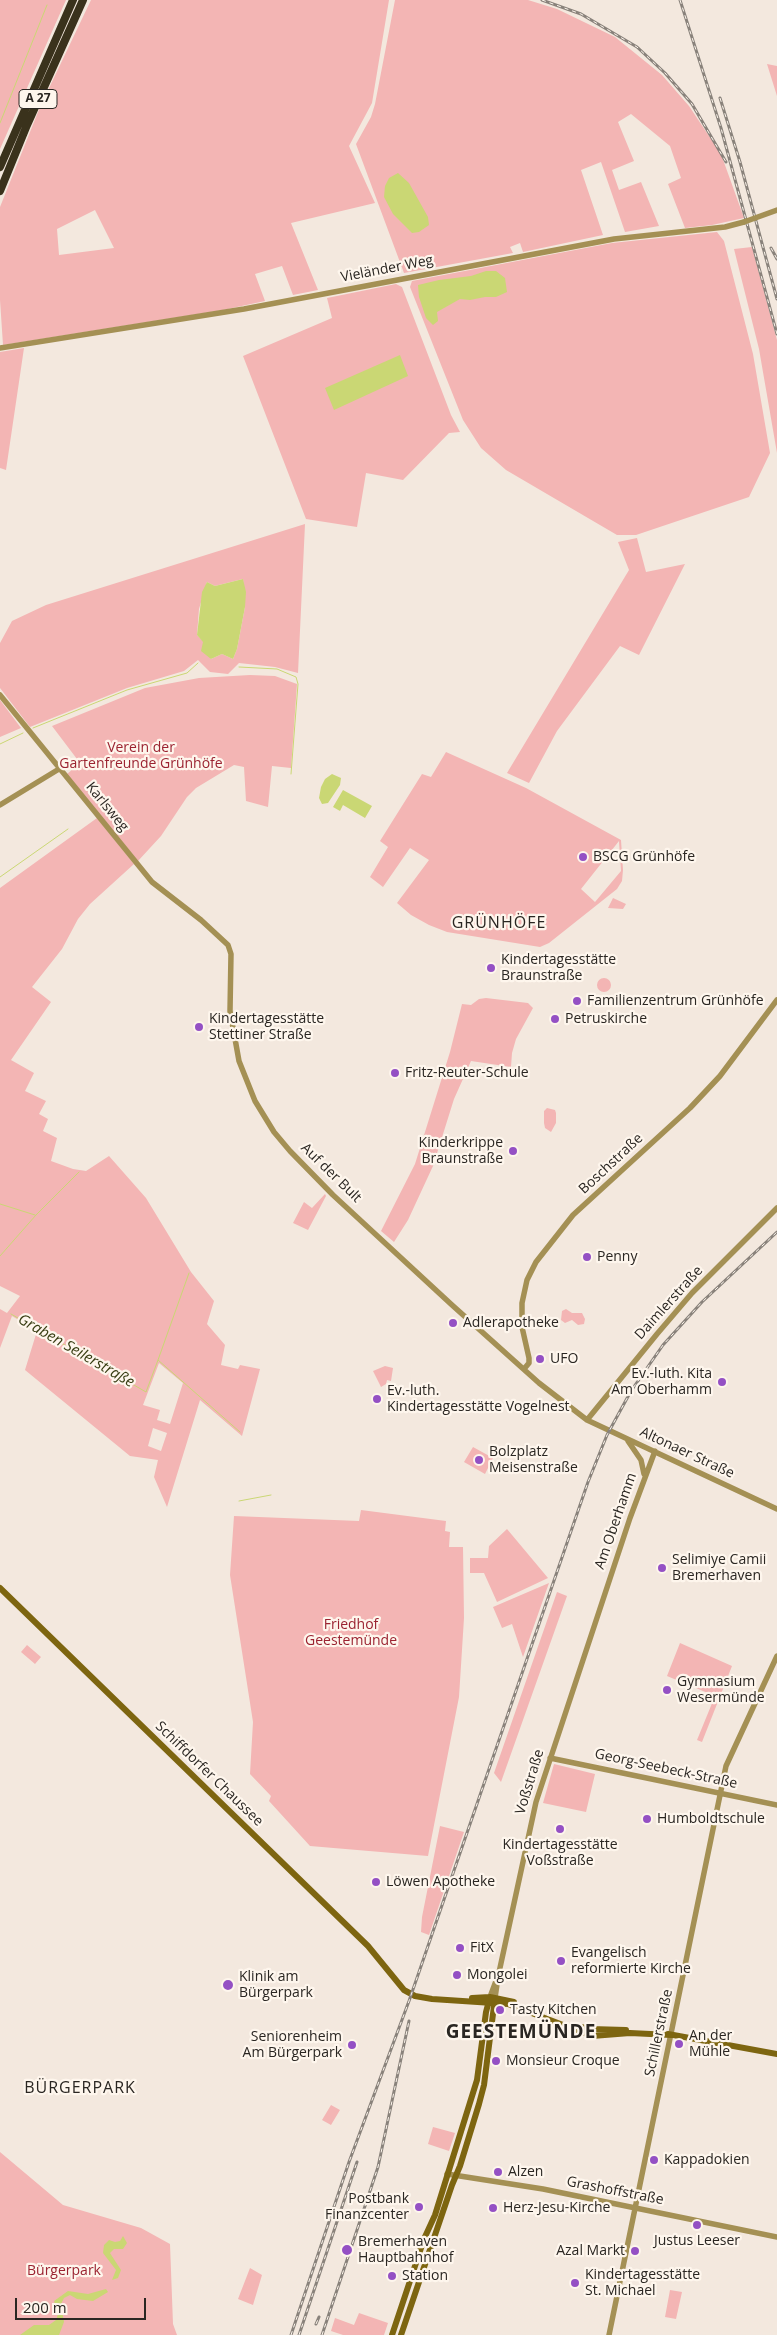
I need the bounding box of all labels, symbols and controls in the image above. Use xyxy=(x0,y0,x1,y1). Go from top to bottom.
road number: A 27 xyxy=(19,90,57,108)
street label: Vieländer Weg xyxy=(339,252,435,286)
park label: Verein der Gartenfreunde Grünhöfe xyxy=(59,740,223,772)
street label: Karlsweg xyxy=(82,779,132,835)
place label: BSCG Grünhöfe xyxy=(593,849,695,865)
marker: BSCG Grünhöfe xyxy=(577,851,589,863)
district label: GRÜNHÖFE xyxy=(451,913,547,933)
place label: Kindertagesstätte Braunstraße xyxy=(501,952,616,984)
marker: Kindertagesstätte Braunstraße xyxy=(485,962,497,974)
place label: Familienzentrum Grünhöfe xyxy=(587,993,764,1009)
marker: Familienzentrum Grünhöfe xyxy=(571,995,583,1007)
place label: Kindertagesstätte Stettiner Straße xyxy=(209,1011,324,1044)
place label: Petruskirche xyxy=(565,1011,647,1027)
marker: Petruskirche xyxy=(549,1013,561,1025)
marker: Kindertagesstätte Stettiner Straße xyxy=(193,1021,205,1033)
place label: Fritz-Reuter-Schule xyxy=(405,1065,529,1081)
marker: Fritz-Reuter-Schule xyxy=(389,1067,401,1079)
street label: Boschstraße xyxy=(576,1130,646,1198)
place label: Kinderkrippe Braunstraße xyxy=(419,1135,503,1168)
street label: Auf der Bult xyxy=(297,1140,365,1206)
marker: Kinderkrippe Braunstraße xyxy=(507,1145,519,1157)
place label: Penny xyxy=(597,1249,637,1265)
marker: Penny xyxy=(581,1251,593,1263)
street label: Daimlerstraße xyxy=(632,1263,706,1343)
water label: Graben Seilerstraße xyxy=(15,1310,137,1392)
place label: Adlerapotheke xyxy=(463,1315,559,1331)
marker: Adlerapotheke xyxy=(447,1317,459,1329)
place label: UFO xyxy=(550,1351,578,1367)
marker: UFO xyxy=(534,1353,546,1365)
place label: Ev.-luth. Kita Am Oberhamm xyxy=(611,1366,712,1398)
marker: Ev.-luth. Kita Am Oberhamm xyxy=(716,1376,728,1388)
place label: Ev.-luth. Kindertagesstätte Vogelnest xyxy=(387,1383,570,1415)
marker: Ev.-luth. Kindertagesstätte Vogelnest xyxy=(371,1393,383,1405)
street label: Altonaer Straße xyxy=(637,1424,737,1482)
place label: Bolzplatz Meisenstraße xyxy=(489,1444,578,1476)
marker: Bolzplatz Meisenstraße xyxy=(473,1454,485,1466)
street label: Am Oberhamm xyxy=(592,1471,640,1571)
place label: Selimiye Camii Bremerhaven xyxy=(672,1552,766,1584)
marker: Selimiye Camii Bremerhaven xyxy=(656,1562,668,1574)
park label: Friedhof Geestemünde xyxy=(305,1617,397,1650)
place label: Gymnasium Wesermünde xyxy=(677,1674,765,1706)
marker: Gymnasium Wesermünde xyxy=(661,1684,673,1696)
street label: Schiffdorfer Chaussee xyxy=(152,1718,266,1830)
street label: Georg-Seebeck-Straße xyxy=(593,1746,739,1792)
street label: Voßstraße xyxy=(512,1747,548,1817)
place label: Humboldtschule xyxy=(657,1811,765,1827)
marker: Humboldtschule xyxy=(641,1813,653,1825)
marker: Kindertagesstätte Voßstraße xyxy=(554,1823,566,1835)
place label: Kindertagesstätte Voßstraße xyxy=(502,1837,618,1870)
place label: Löwen Apotheke xyxy=(386,1874,495,1890)
marker: Löwen Apotheke xyxy=(370,1876,382,1888)
place label: FitX xyxy=(470,1940,494,1956)
marker: FitX xyxy=(454,1942,466,1954)
place label: Evangelisch reformierte Kirche xyxy=(571,1945,691,1978)
marker: Evangelisch reformierte Kirche xyxy=(555,1955,567,1967)
place label: Mongolei xyxy=(467,1967,528,1983)
place label: Klinik am Bürgerpark xyxy=(239,1969,313,2001)
marker: Mongolei xyxy=(451,1969,463,1981)
marker: Klinik am Bürgerpark xyxy=(221,1978,235,1992)
street label: Schillerstraße xyxy=(642,1988,676,2078)
place label: Tasty Kitchen xyxy=(510,2002,597,2018)
marker: Tasty Kitchen xyxy=(494,2004,506,2016)
district label: GEESTEMÜNDE xyxy=(444,2022,598,2044)
place label: An der Mühle xyxy=(689,2028,732,2060)
place label: Seniorenheim Am Bürgerpark xyxy=(243,2029,342,2062)
marker: An der Mühle xyxy=(673,2038,685,2050)
marker: Seniorenheim Am Bürgerpark xyxy=(346,2039,358,2051)
place label: Monsieur Croque xyxy=(506,2053,620,2069)
marker: Monsieur Croque xyxy=(490,2055,502,2067)
district label: BÜRGERPARK xyxy=(23,2078,137,2098)
place label: Kappadokien xyxy=(664,2152,750,2168)
marker: Kappadokien xyxy=(648,2154,660,2166)
place label: Alzen xyxy=(508,2164,543,2180)
marker: Alzen xyxy=(492,2166,504,2178)
street label: Grashoffstraße xyxy=(565,2173,665,2209)
place label: Postbank Finanzcenter xyxy=(325,2191,409,2224)
place label: Herz-Jesu-Kirche xyxy=(503,2200,610,2216)
marker: Postbank Finanzcenter xyxy=(413,2201,425,2213)
marker: Herz-Jesu-Kirche xyxy=(487,2202,499,2214)
marker: Justus Leeser xyxy=(691,2219,703,2231)
place label: Justus Leeser xyxy=(654,2233,740,2249)
place label: Bremerhaven Hauptbahnhof xyxy=(358,2234,453,2266)
marker: Bremerhaven Hauptbahnhof xyxy=(340,2243,354,2257)
place label: Azal Markt xyxy=(556,2243,625,2259)
marker: Azal Markt xyxy=(629,2245,641,2257)
park label: Bürgerpark xyxy=(27,2263,101,2279)
place label: Kindertagesstätte St. Michael xyxy=(585,2267,700,2300)
place label: Station xyxy=(402,2268,448,2284)
marker: Station xyxy=(386,2270,398,2282)
marker: Kindertagesstätte St. Michael xyxy=(569,2277,581,2289)
scale bar xyxy=(18,2288,149,2320)
text: 200 m xyxy=(23,2297,67,2317)

